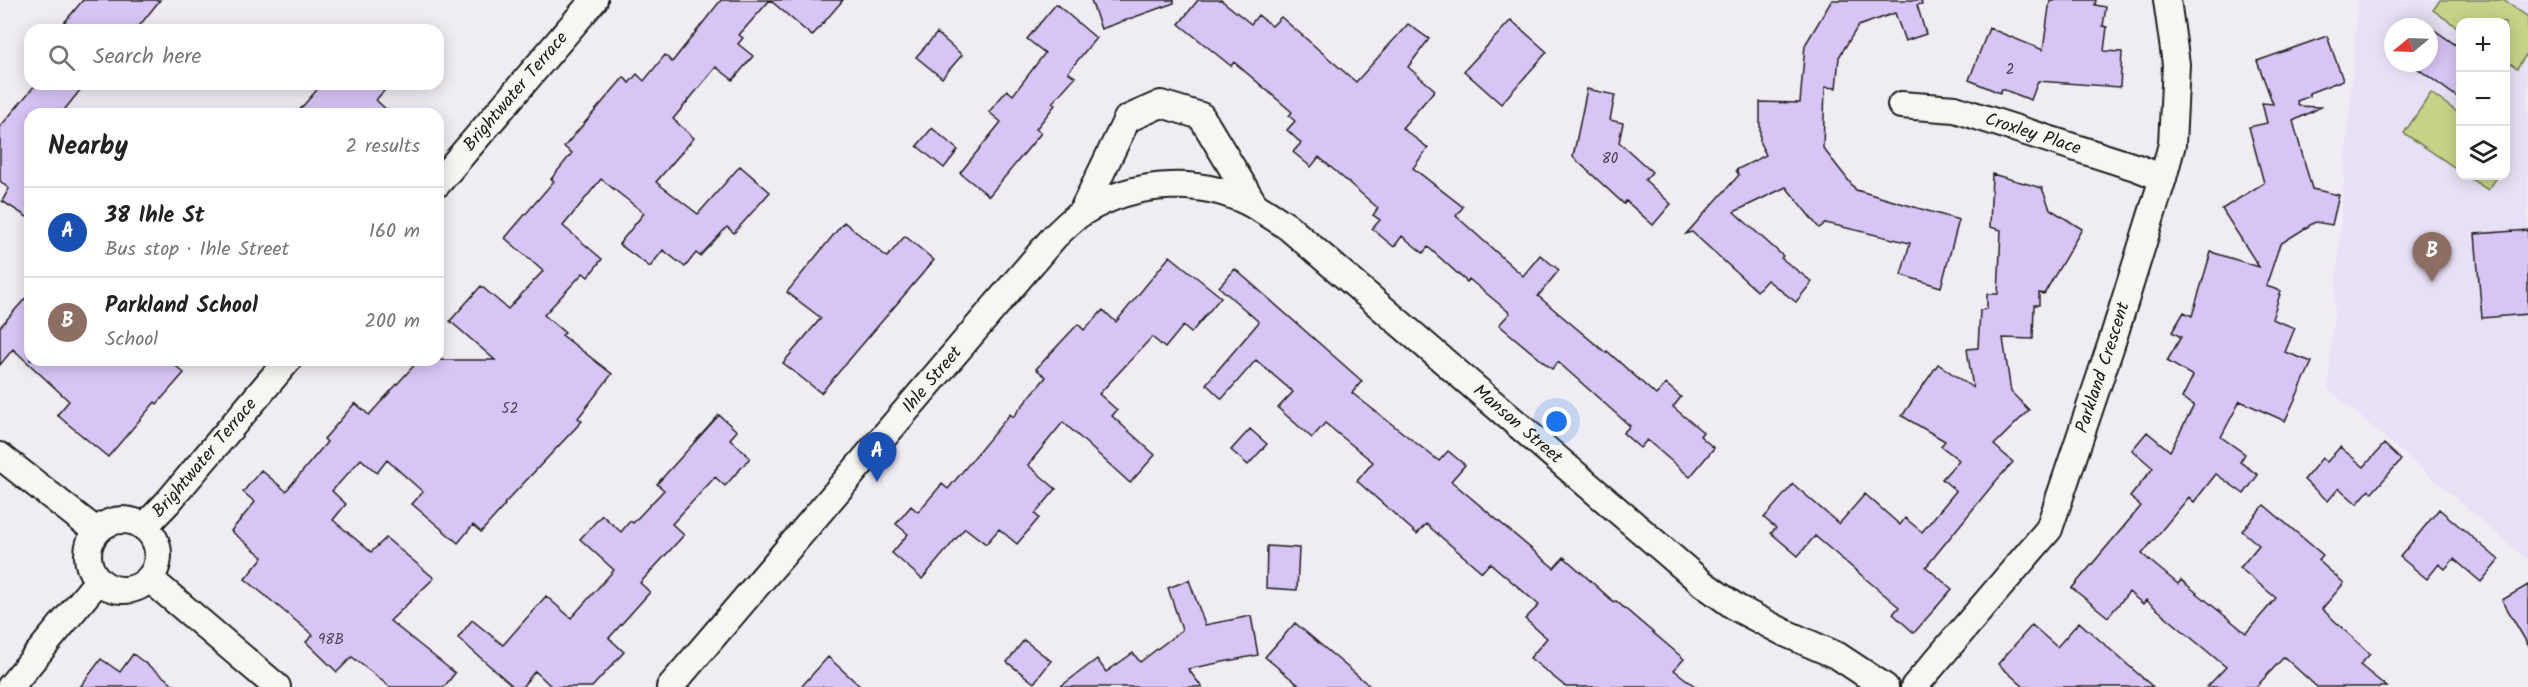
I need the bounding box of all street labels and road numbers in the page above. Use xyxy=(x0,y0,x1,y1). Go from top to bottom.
street label: Brightwater Terrace xyxy=(456,25,576,158)
street label: Croxley Place xyxy=(1981,105,2085,163)
street label: Parkland Crescent xyxy=(2068,297,2138,437)
street label: Ihle Street xyxy=(895,339,970,420)
street label: Manson Street xyxy=(1466,377,1570,472)
street label: Brightwater Terrace xyxy=(145,392,265,525)

